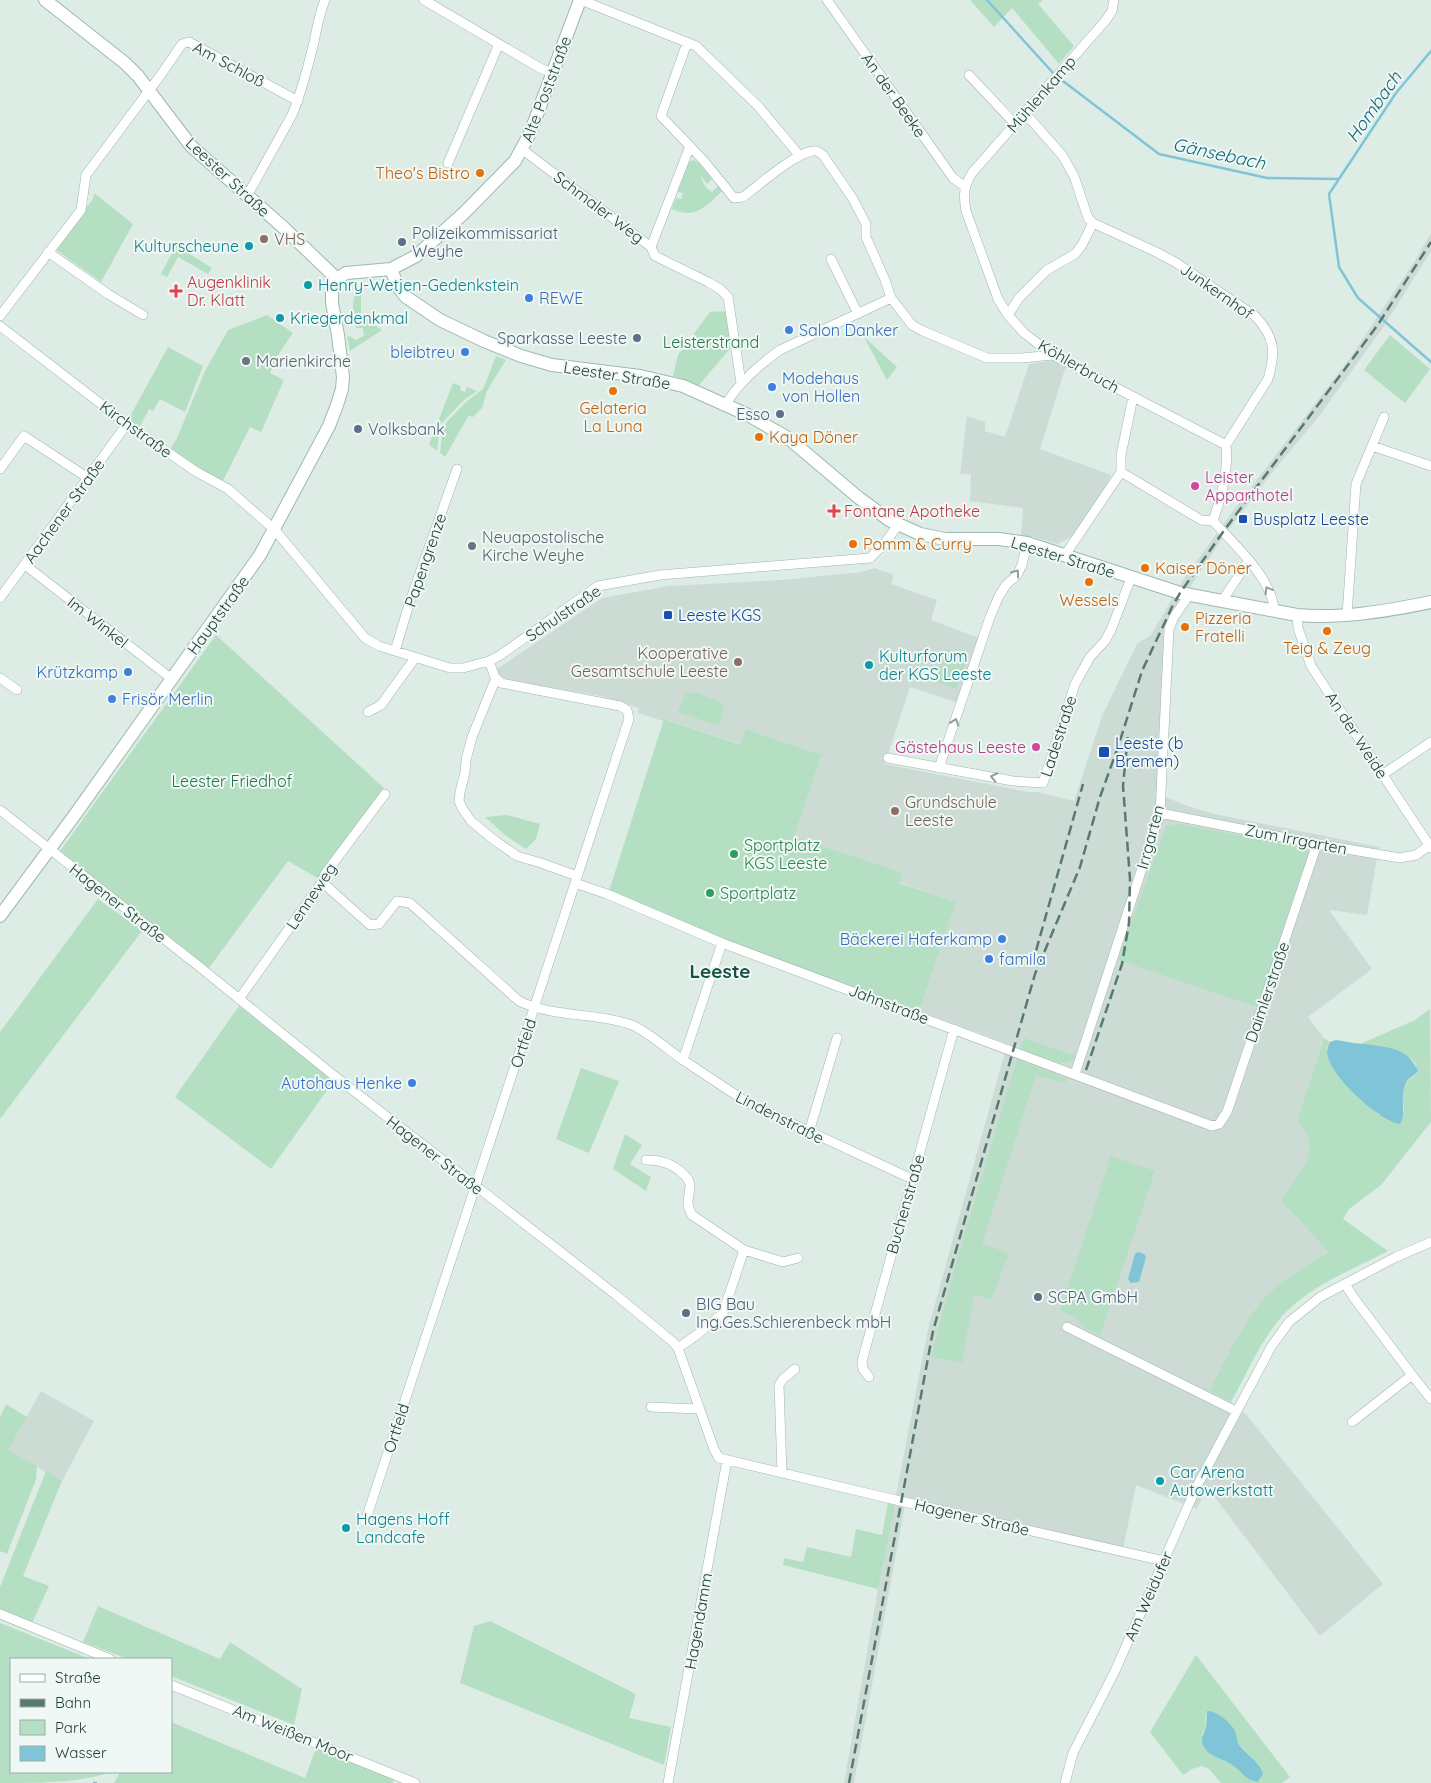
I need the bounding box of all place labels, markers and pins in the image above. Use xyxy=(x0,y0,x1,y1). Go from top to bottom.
place label: Theo's Bistro xyxy=(375,163,470,183)
marker: Theo's Bistro xyxy=(474,167,486,179)
place label: Polizeikommissariat Weyhe xyxy=(412,223,558,261)
place label: VHS xyxy=(274,229,305,249)
marker: VHS xyxy=(258,233,270,245)
place label: Kulturscheune xyxy=(134,236,239,256)
marker: Polizeikommissariat Weyhe xyxy=(396,236,408,248)
marker: Kulturscheune xyxy=(243,240,255,252)
place label: Augenklinik Dr. Klatt xyxy=(187,272,271,310)
place label: Henry-Wetjen-Gedenkstein xyxy=(318,275,519,295)
marker: Henry-Wetjen-Gedenkstein xyxy=(302,279,314,291)
marker: Augenklinik Dr. Klatt xyxy=(169,284,183,298)
place label: REWE xyxy=(539,288,583,308)
marker: REWE xyxy=(523,292,535,304)
place label: Kriegerdenkmal xyxy=(290,308,408,328)
marker: Kriegerdenkmal xyxy=(274,312,286,324)
place label: Salon Danker xyxy=(799,320,898,340)
marker: Salon Danker xyxy=(783,324,795,336)
place label: Sparkasse Leeste xyxy=(497,328,627,348)
marker: Sparkasse Leeste xyxy=(631,332,643,344)
place label: bleibtreu xyxy=(390,342,455,362)
marker: bleibtreu xyxy=(459,346,471,358)
place label: Marienkirche xyxy=(256,351,351,371)
marker: Marienkirche xyxy=(240,355,252,367)
place label: Modehaus von Hollen xyxy=(782,368,860,406)
marker: Modehaus von Hollen xyxy=(766,381,778,393)
marker: Gelateria La Luna xyxy=(607,385,619,397)
place label: Gelateria La Luna xyxy=(579,398,647,436)
place label: Esso xyxy=(736,404,770,424)
marker: Esso xyxy=(774,408,786,420)
place label: Volksbank xyxy=(368,419,445,439)
marker: Volksbank xyxy=(352,423,364,435)
place label: Kaya Döner xyxy=(769,427,858,447)
marker: Kaya Döner xyxy=(753,431,765,443)
place label: Leister Apparthotel xyxy=(1205,467,1293,505)
marker: Leister Apparthotel xyxy=(1189,480,1201,492)
place label: Fontane Apotheke xyxy=(844,501,980,521)
marker: Fontane Apotheke xyxy=(828,505,840,517)
place label: Busplatz Leeste xyxy=(1253,509,1369,529)
marker: Busplatz Leeste xyxy=(1237,513,1249,525)
place label: Neuapostolische Kirche Weyhe xyxy=(482,527,604,565)
place label: Pomm & Curry xyxy=(863,534,972,554)
marker: Pomm & Curry xyxy=(847,538,859,550)
marker: Neuapostolische Kirche Weyhe xyxy=(466,540,478,552)
place label: Kaiser Döner xyxy=(1155,558,1252,578)
marker: Kaiser Döner xyxy=(1139,562,1151,574)
marker: Wessels xyxy=(1083,576,1095,588)
place label: Wessels xyxy=(1059,590,1119,610)
place label: Leeste KGS xyxy=(678,605,761,625)
place label: Pizzeria Fratelli xyxy=(1195,608,1251,646)
marker: Leeste KGS xyxy=(662,609,674,621)
marker: Pizzeria Fratelli xyxy=(1179,621,1191,633)
marker: Teig & Zeug xyxy=(1321,625,1333,637)
place label: Teig & Zeug xyxy=(1283,638,1371,658)
place label: Kooperative Gesamtschule Leeste xyxy=(571,643,728,681)
place label: Kulturforum der KGS Leeste xyxy=(879,646,992,684)
marker: Kooperative Gesamtschule Leeste xyxy=(732,656,744,668)
marker: Kulturforum der KGS Leeste xyxy=(863,659,875,671)
place label: Krützkamp xyxy=(36,662,118,682)
marker: Krützkamp xyxy=(122,666,134,678)
place label: Frisör Merlin xyxy=(122,689,213,709)
marker: Frisör Merlin xyxy=(106,693,118,705)
place label: Leeste (b Bremen) xyxy=(1115,733,1184,771)
place label: Gästehaus Leeste xyxy=(895,737,1026,757)
marker: Gästehaus Leeste xyxy=(1030,741,1042,753)
marker: Leeste (b Bremen) xyxy=(1097,745,1111,759)
place label: Grundschule Leeste xyxy=(905,792,997,830)
marker: Grundschule Leeste xyxy=(889,805,901,817)
place label: Sportplatz KGS Leeste xyxy=(744,835,827,873)
marker: Sportplatz KGS Leeste xyxy=(728,848,740,860)
place label: Sportplatz xyxy=(720,883,796,903)
marker: Sportplatz xyxy=(704,887,716,899)
place label: Bäckerei Haferkamp xyxy=(840,929,992,949)
marker: Bäckerei Haferkamp xyxy=(996,933,1008,945)
place label: famila xyxy=(999,949,1046,969)
marker: famila xyxy=(983,953,995,965)
place label: Autohaus Henke xyxy=(281,1073,402,1093)
marker: Autohaus Henke xyxy=(406,1077,418,1089)
place label: SCPA GmbH xyxy=(1048,1287,1138,1307)
marker: SCPA GmbH xyxy=(1032,1291,1044,1303)
place label: BIG Bau Ing.Ges.Schierenbeck mbH xyxy=(696,1294,891,1332)
marker: BIG Bau Ing.Ges.Schierenbeck mbH xyxy=(680,1307,692,1319)
place label: Car Arena Autowerkstatt xyxy=(1170,1462,1274,1500)
marker: Car Arena Autowerkstatt xyxy=(1154,1475,1166,1487)
place label: Hagens Hoff Landcafe xyxy=(356,1509,450,1547)
marker: Hagens Hoff Landcafe xyxy=(340,1522,352,1534)

